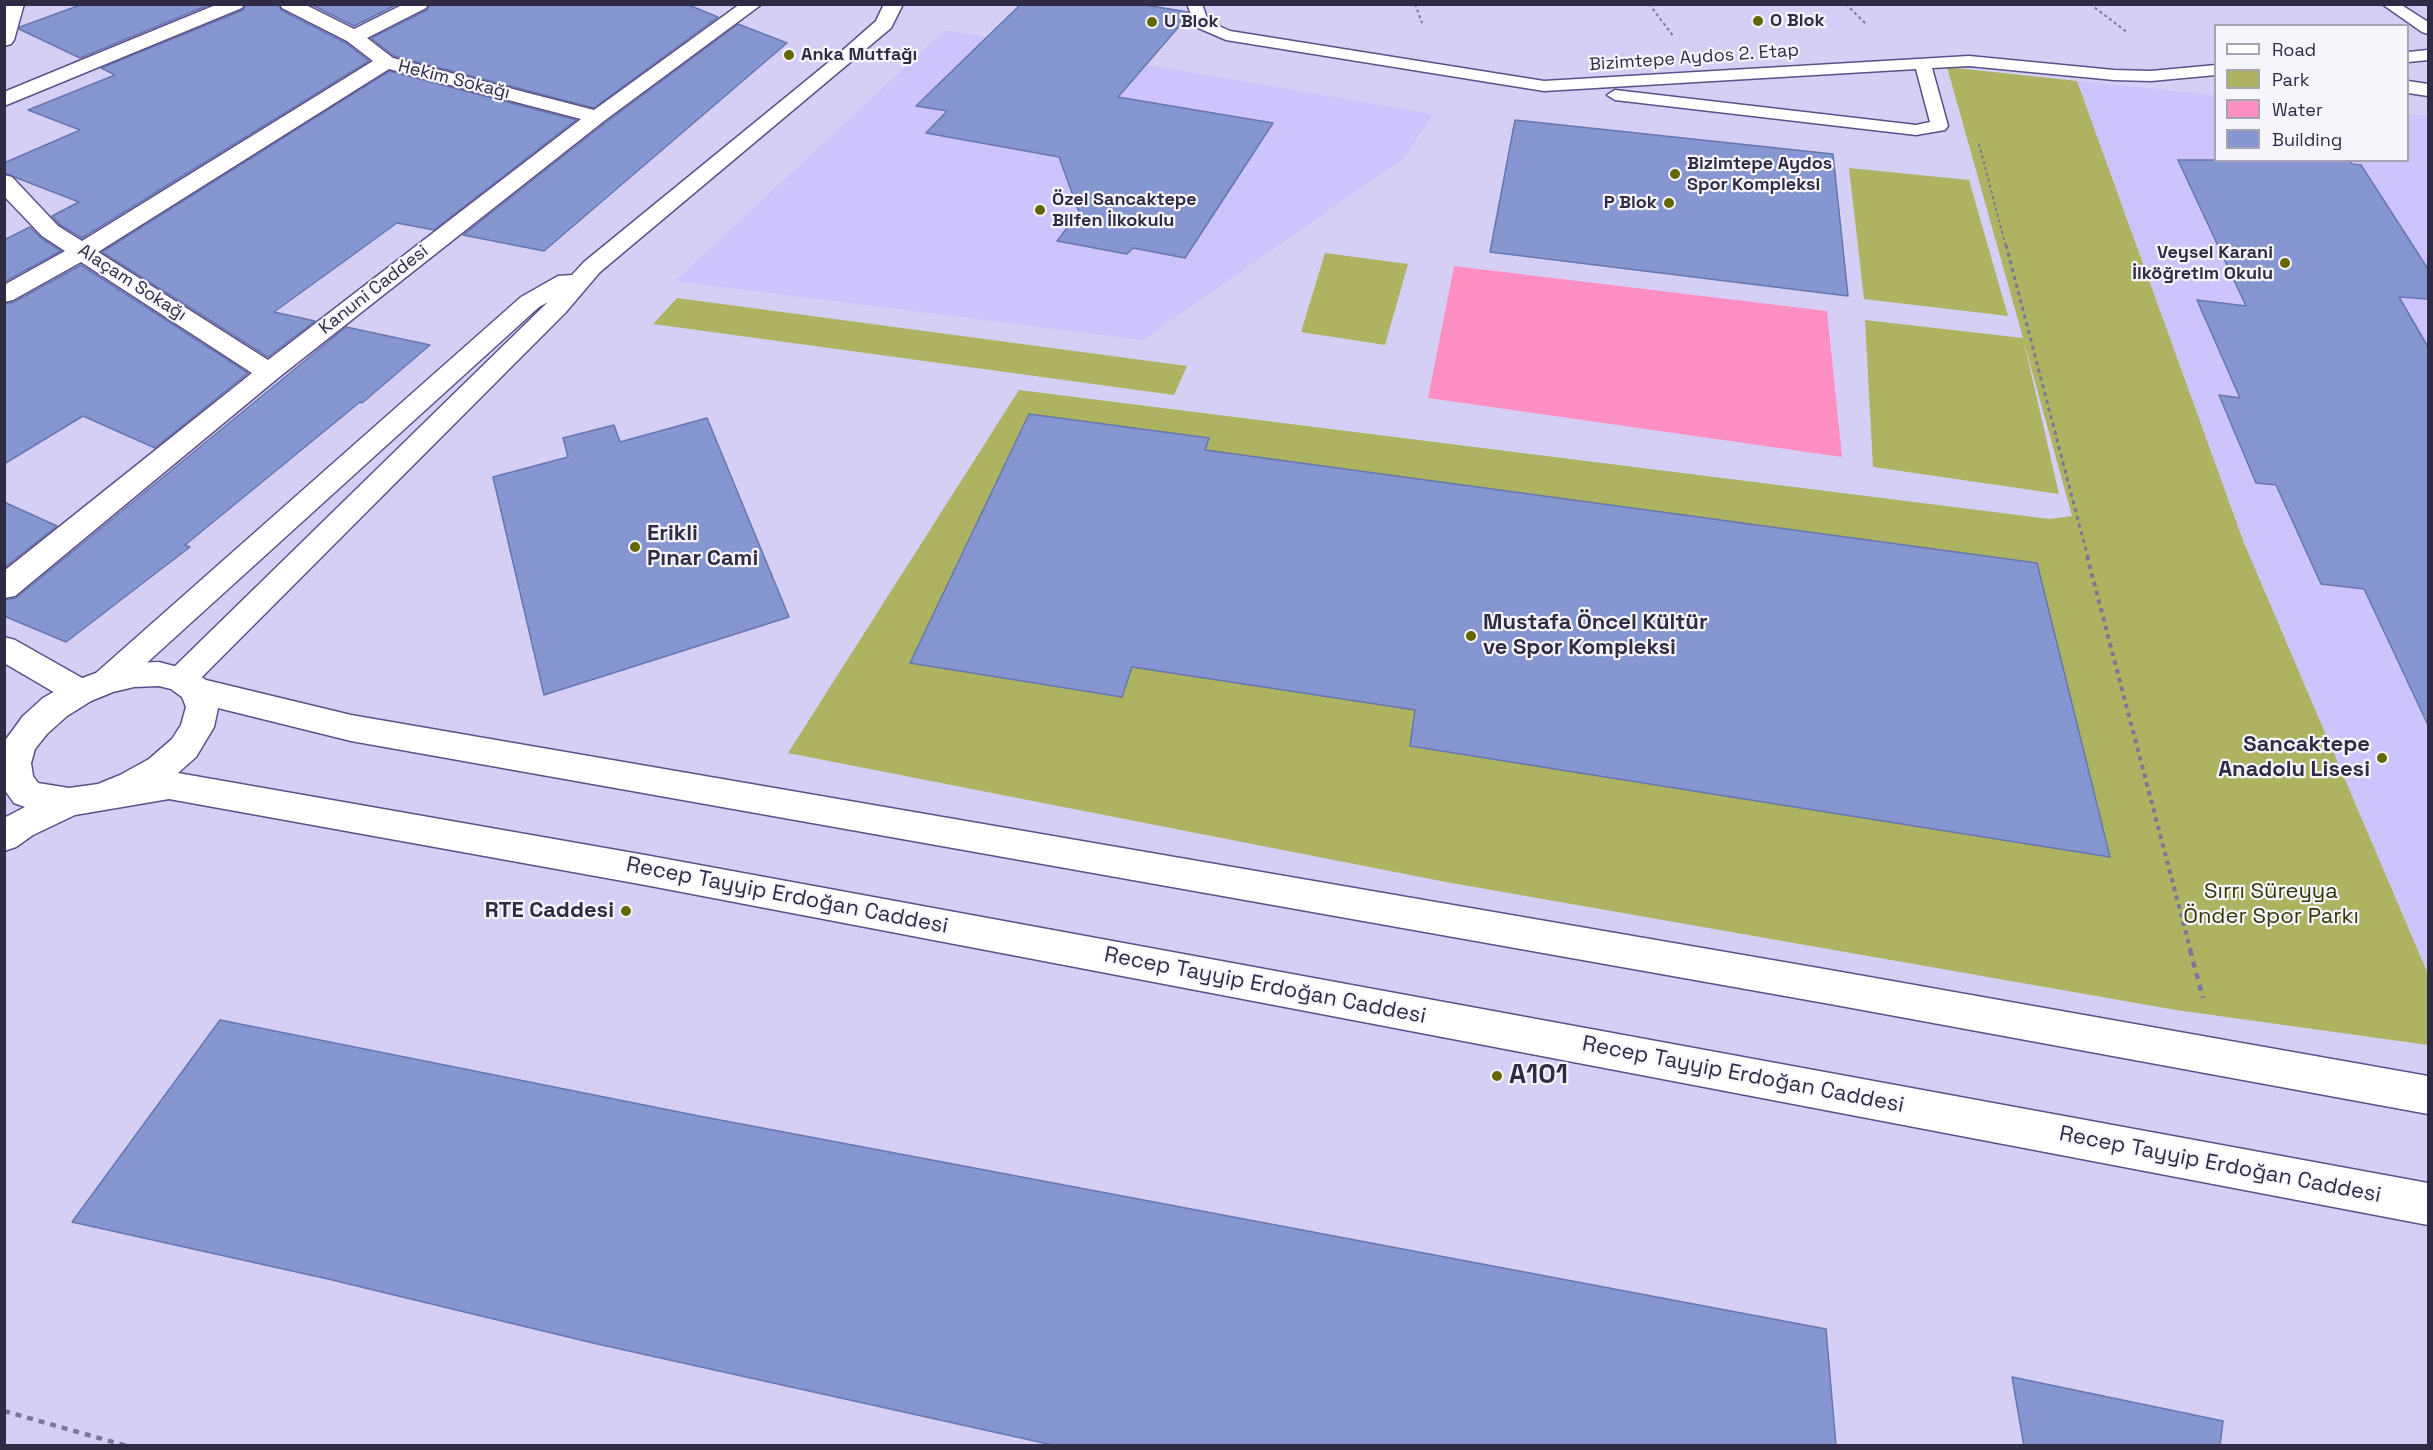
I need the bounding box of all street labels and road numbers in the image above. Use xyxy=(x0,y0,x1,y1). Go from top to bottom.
street label: Bizimtepe Aydos 2. Etap xyxy=(1588,40,1800,76)
street label: Hekim Sokağı xyxy=(396,56,512,104)
street label: Alaçam Sokağı xyxy=(74,240,190,326)
street label: Kanuni Caddesi xyxy=(315,241,433,339)
street label: Recep Tayyip Erdoğan Caddesi xyxy=(624,852,950,940)
street label: Recep Tayyip Erdoğan Caddesi xyxy=(1102,942,1428,1030)
street label: Recep Tayyip Erdoğan Caddesi xyxy=(1580,1031,1906,1119)
street label: Recep Tayyip Erdoğan Caddesi xyxy=(2057,1121,2383,1209)

